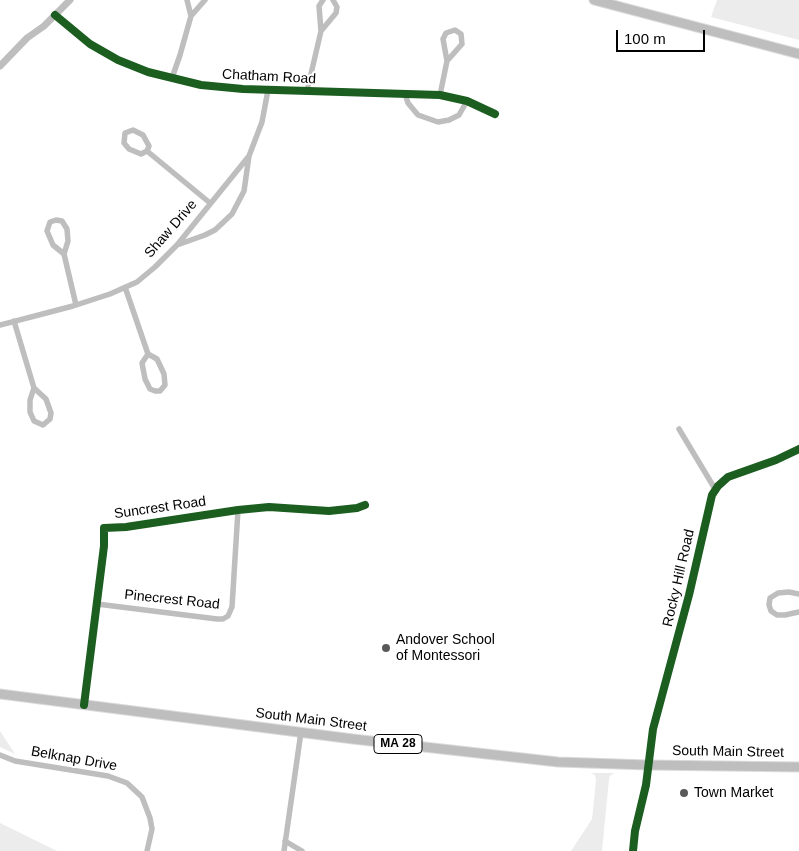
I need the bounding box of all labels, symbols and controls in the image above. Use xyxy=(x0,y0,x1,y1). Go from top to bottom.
scale bar xyxy=(619,20,708,52)
text: 100 m xyxy=(624,30,666,47)
street label: Chatham Road xyxy=(222,66,316,88)
street label: Shaw Drive xyxy=(141,196,201,262)
street label: Suncrest Road xyxy=(113,493,207,523)
street label: Rocky Hill Road xyxy=(660,528,698,628)
street label: Pinecrest Road xyxy=(124,587,220,613)
place label: Andover School of Montessori xyxy=(396,632,495,664)
marker: Andover School of Montessori xyxy=(380,642,392,654)
street label: South Main Street xyxy=(254,705,368,735)
road number: MA 28 xyxy=(374,734,422,754)
street label: Belknap Drive xyxy=(30,743,118,775)
street label: South Main Street xyxy=(672,743,784,761)
place label: Town Market xyxy=(694,785,773,801)
marker: Town Market xyxy=(678,787,690,799)

